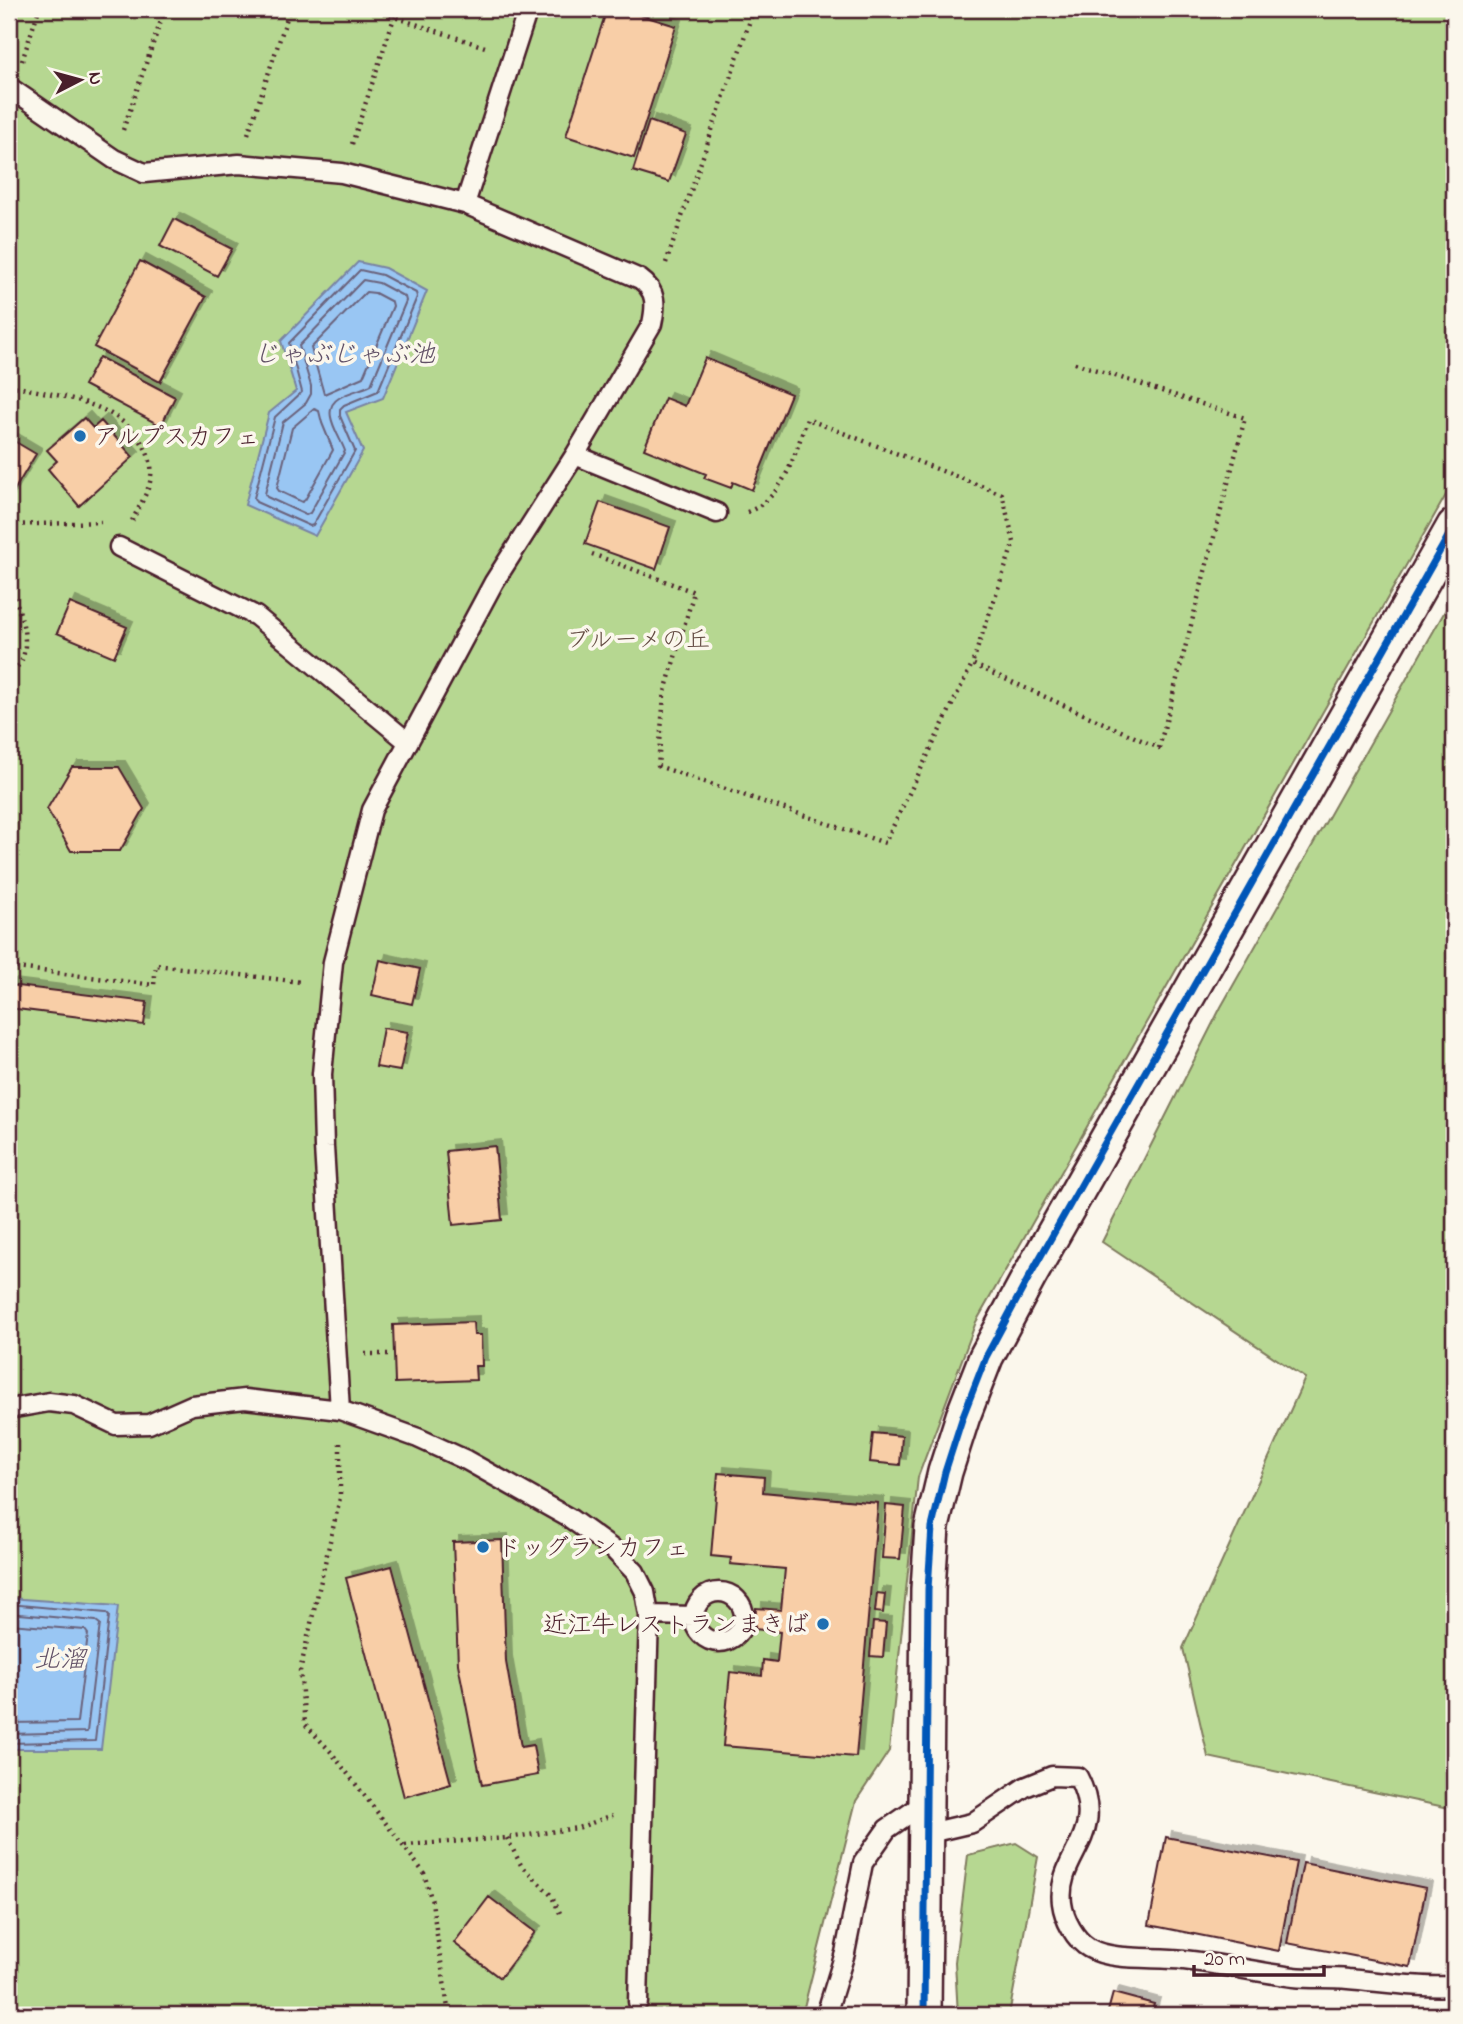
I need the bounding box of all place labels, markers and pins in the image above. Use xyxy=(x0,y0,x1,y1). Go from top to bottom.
place label: アルプスカフェ xyxy=(94,421,260,456)
marker: アルプスカフェ xyxy=(72,428,88,444)
place label: ドッグランカフェ xyxy=(497,1532,689,1567)
marker: ドッグランカフェ xyxy=(475,1539,491,1555)
place label: 近江牛レストランまきば xyxy=(543,1609,809,1644)
marker: 近江牛レストランまきば xyxy=(815,1616,831,1632)

